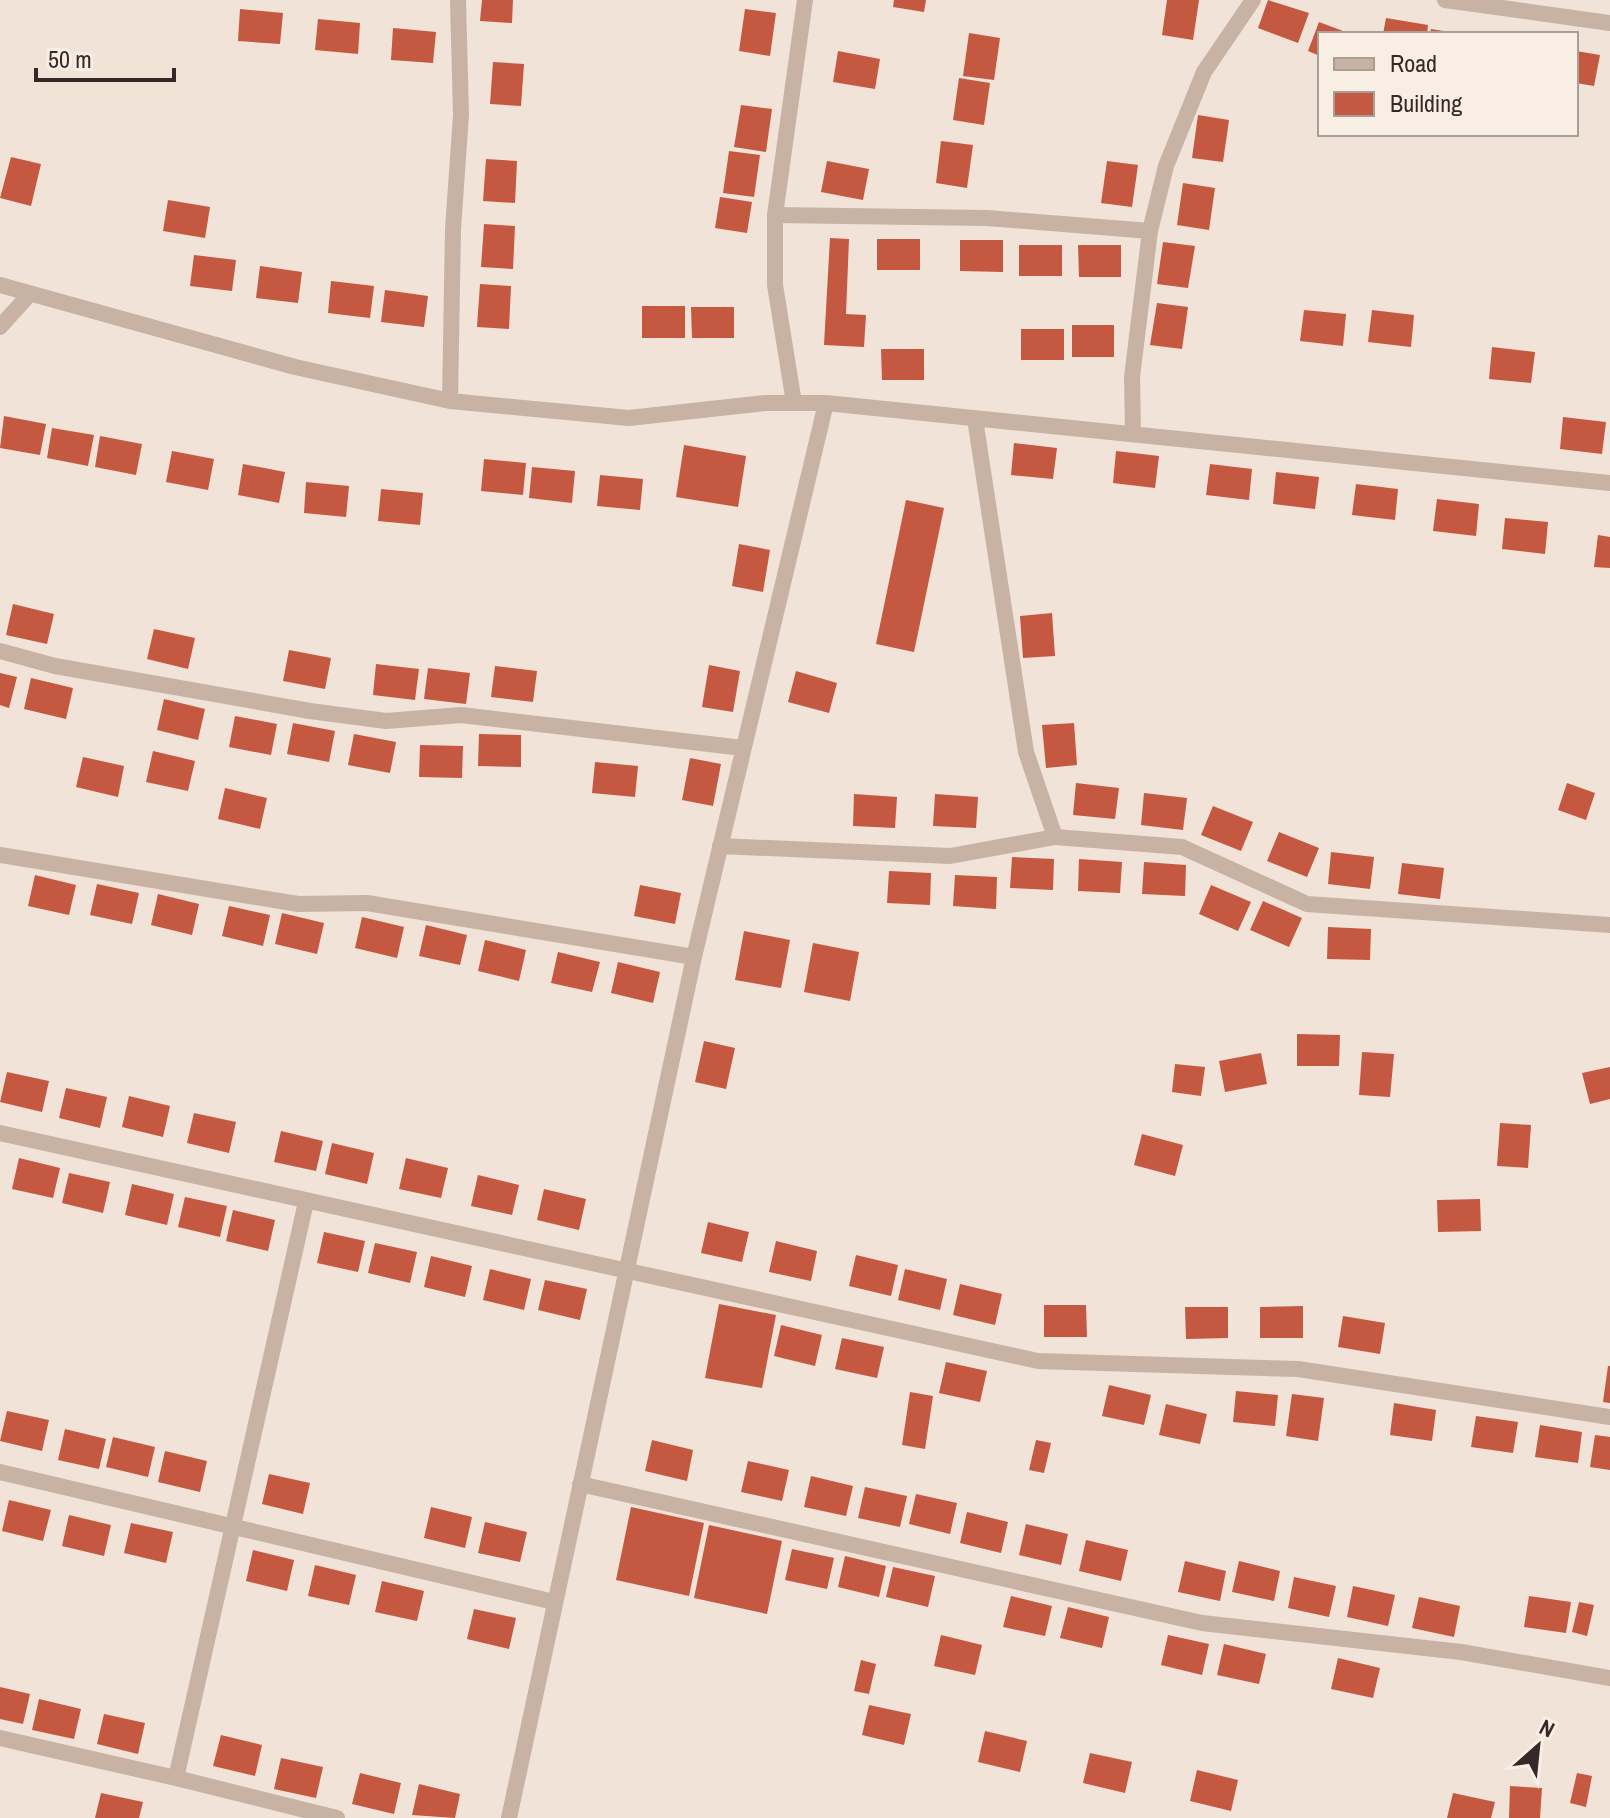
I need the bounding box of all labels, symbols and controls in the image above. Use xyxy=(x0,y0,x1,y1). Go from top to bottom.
scale bar xyxy=(36,32,174,82)
legend xyxy=(1318,32,1578,136)
text: 50 m xyxy=(48,43,92,75)
text: Road xyxy=(1390,47,1437,79)
text: Building xyxy=(1390,87,1462,119)
north arrow xyxy=(1498,1706,1578,1786)
text: N xyxy=(1534,1712,1560,1745)

